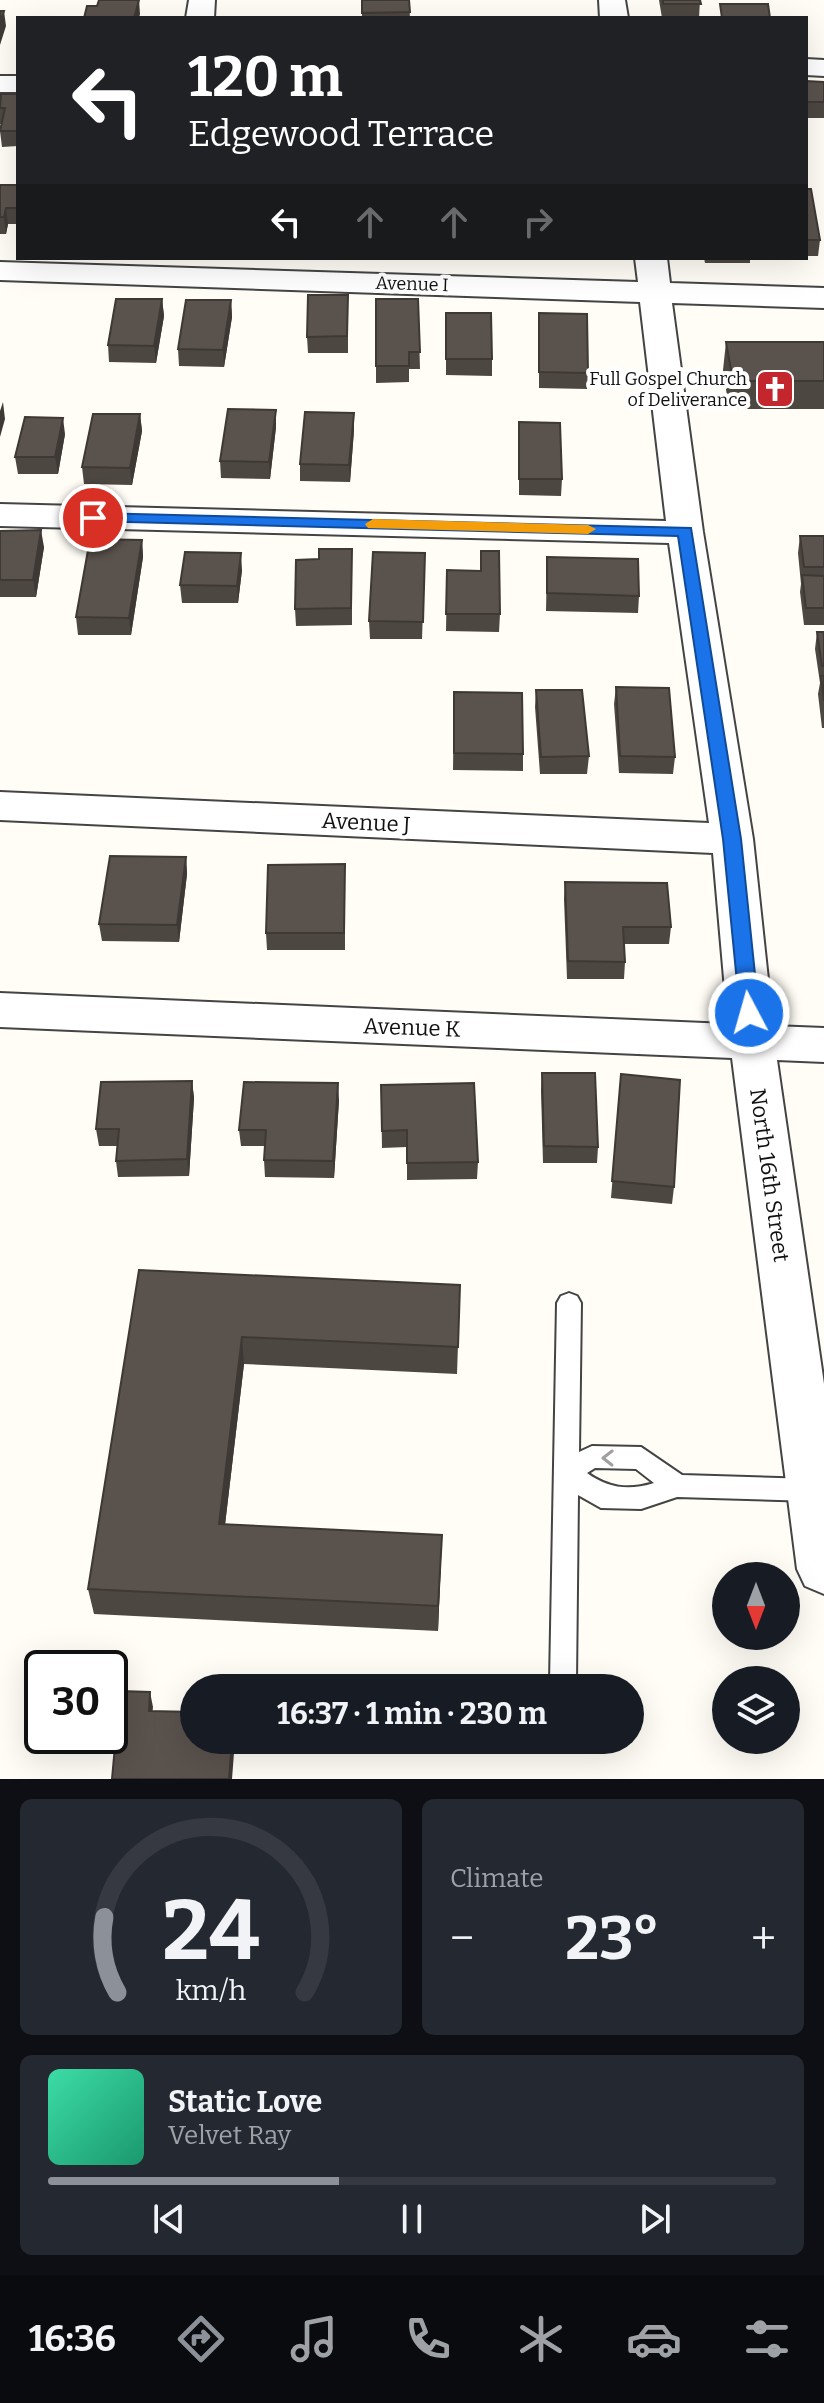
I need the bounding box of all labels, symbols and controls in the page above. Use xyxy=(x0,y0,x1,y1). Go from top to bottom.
text: 120 m xyxy=(188,44,343,111)
icon: left xyxy=(56,48,160,152)
text: Edgewood Terrace xyxy=(188,112,494,156)
icon: left xyxy=(264,200,308,244)
icon: ahead xyxy=(348,200,392,244)
icon: ahead xyxy=(432,200,476,244)
icon: right xyxy=(516,200,560,244)
street label: Avenue I xyxy=(375,272,449,296)
place label: Full Gospel Church of Deliverance xyxy=(589,368,747,411)
church icon: Full Gospel Church of Deliverance xyxy=(754,368,796,410)
pin xyxy=(59,484,127,552)
icon: arrive xyxy=(71,496,115,540)
street label: Avenue J xyxy=(321,807,411,838)
position arrow xyxy=(707,971,791,1055)
street label: Avenue K xyxy=(363,1012,461,1043)
street label: North 16th Street xyxy=(744,1087,795,1264)
one-way arrow xyxy=(601,1449,614,1467)
north arrow xyxy=(712,1562,800,1650)
map controls xyxy=(712,1562,800,1754)
speed limit sign: 30 xyxy=(24,1650,128,1754)
button: layers xyxy=(712,1666,800,1754)
text: 16:37 · 1 min · 230 m xyxy=(277,1696,547,1732)
text: Climate xyxy=(450,1863,544,1894)
text: 24 xyxy=(162,1881,260,1981)
text: 23° xyxy=(565,1903,660,1975)
text: − xyxy=(450,1912,474,1965)
text: + xyxy=(751,1912,776,1965)
text: km/h xyxy=(176,1973,247,2008)
text: Static Love xyxy=(168,2084,322,2120)
text: Velvet Ray xyxy=(168,2120,291,2151)
icon: previous xyxy=(147,2197,191,2241)
icon: pause xyxy=(390,2197,434,2241)
icon: next xyxy=(633,2197,677,2241)
icon: directions xyxy=(173,2311,229,2367)
icon: music xyxy=(286,2311,342,2367)
icon: phone xyxy=(400,2311,456,2367)
icon: climate xyxy=(513,2311,569,2367)
icon: car xyxy=(626,2311,682,2367)
icon: filters xyxy=(739,2311,795,2367)
text: 16:36 xyxy=(29,2317,116,2361)

